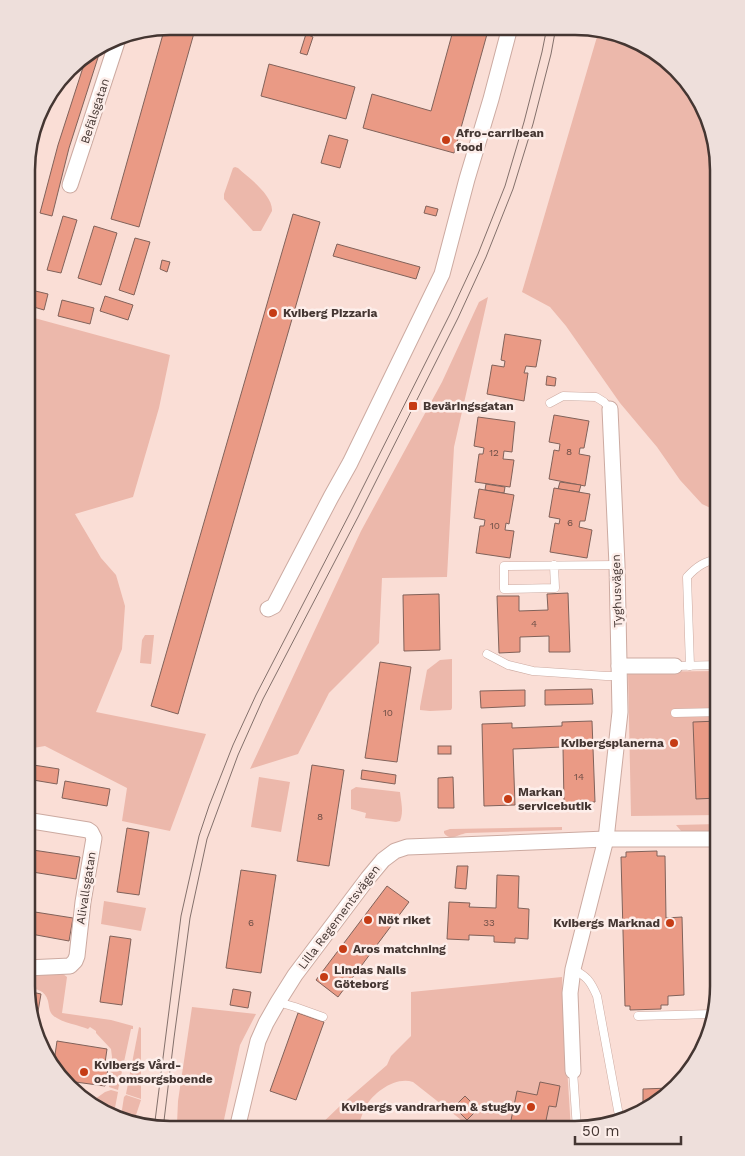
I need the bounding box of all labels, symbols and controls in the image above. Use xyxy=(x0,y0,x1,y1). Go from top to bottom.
street label: Befälsgatan xyxy=(78,76,112,146)
place label: Afro-carribean food xyxy=(456,126,544,154)
marker: Afro-carribean food xyxy=(440,134,452,146)
place label: Kviberg Pizzaria xyxy=(283,306,377,320)
marker: Kviberg Pizzaria xyxy=(267,307,279,319)
place label: Beväringsgatan xyxy=(423,399,514,413)
marker: Beväringsgatan xyxy=(407,400,419,412)
house number: 8 xyxy=(566,446,572,457)
house number: 12 xyxy=(489,447,499,458)
house number: 6 xyxy=(567,517,573,528)
house number: 10 xyxy=(490,520,500,531)
street label: Tyghusvägen xyxy=(609,554,625,628)
house number: 4 xyxy=(531,618,537,629)
house number: 10 xyxy=(383,707,393,718)
place label: Kvibergsplanerna xyxy=(561,736,664,750)
marker: Kvibergsplanerna xyxy=(668,737,680,749)
house number: 14 xyxy=(574,771,584,782)
place label: Markan servicebutik xyxy=(518,785,592,813)
marker: Markan servicebutik xyxy=(502,793,514,805)
house number: 8 xyxy=(317,811,323,822)
street label: Alivallsgatan xyxy=(73,851,99,925)
street label: Lilla Regementsvägen xyxy=(295,862,383,972)
place label: Nöt riket xyxy=(378,913,431,927)
marker: Nöt riket xyxy=(362,914,374,926)
place label: Kvibergs Marknad xyxy=(553,916,660,930)
house number: 6 xyxy=(248,917,254,928)
house number: 33 xyxy=(483,917,495,928)
marker: Kvibergs Marknad xyxy=(664,917,676,929)
place label: Aros matchning xyxy=(353,942,446,956)
marker: Aros matchning xyxy=(337,943,349,955)
place label: Lindas Nails Göteborg xyxy=(334,963,407,991)
marker: Lindas Nails Göteborg xyxy=(318,971,330,983)
place label: Kvibergs Vård- och omsorgsboende xyxy=(94,1058,213,1086)
marker: Kvibergs Vård- och omsorgsboende xyxy=(78,1066,90,1078)
place label: Kvibergs vandrarhem & stugby xyxy=(341,1100,521,1114)
marker: Kvibergs vandrarhem & stugby xyxy=(525,1101,537,1113)
scale bar xyxy=(575,1114,681,1146)
text: 50 m xyxy=(582,1122,619,1140)

